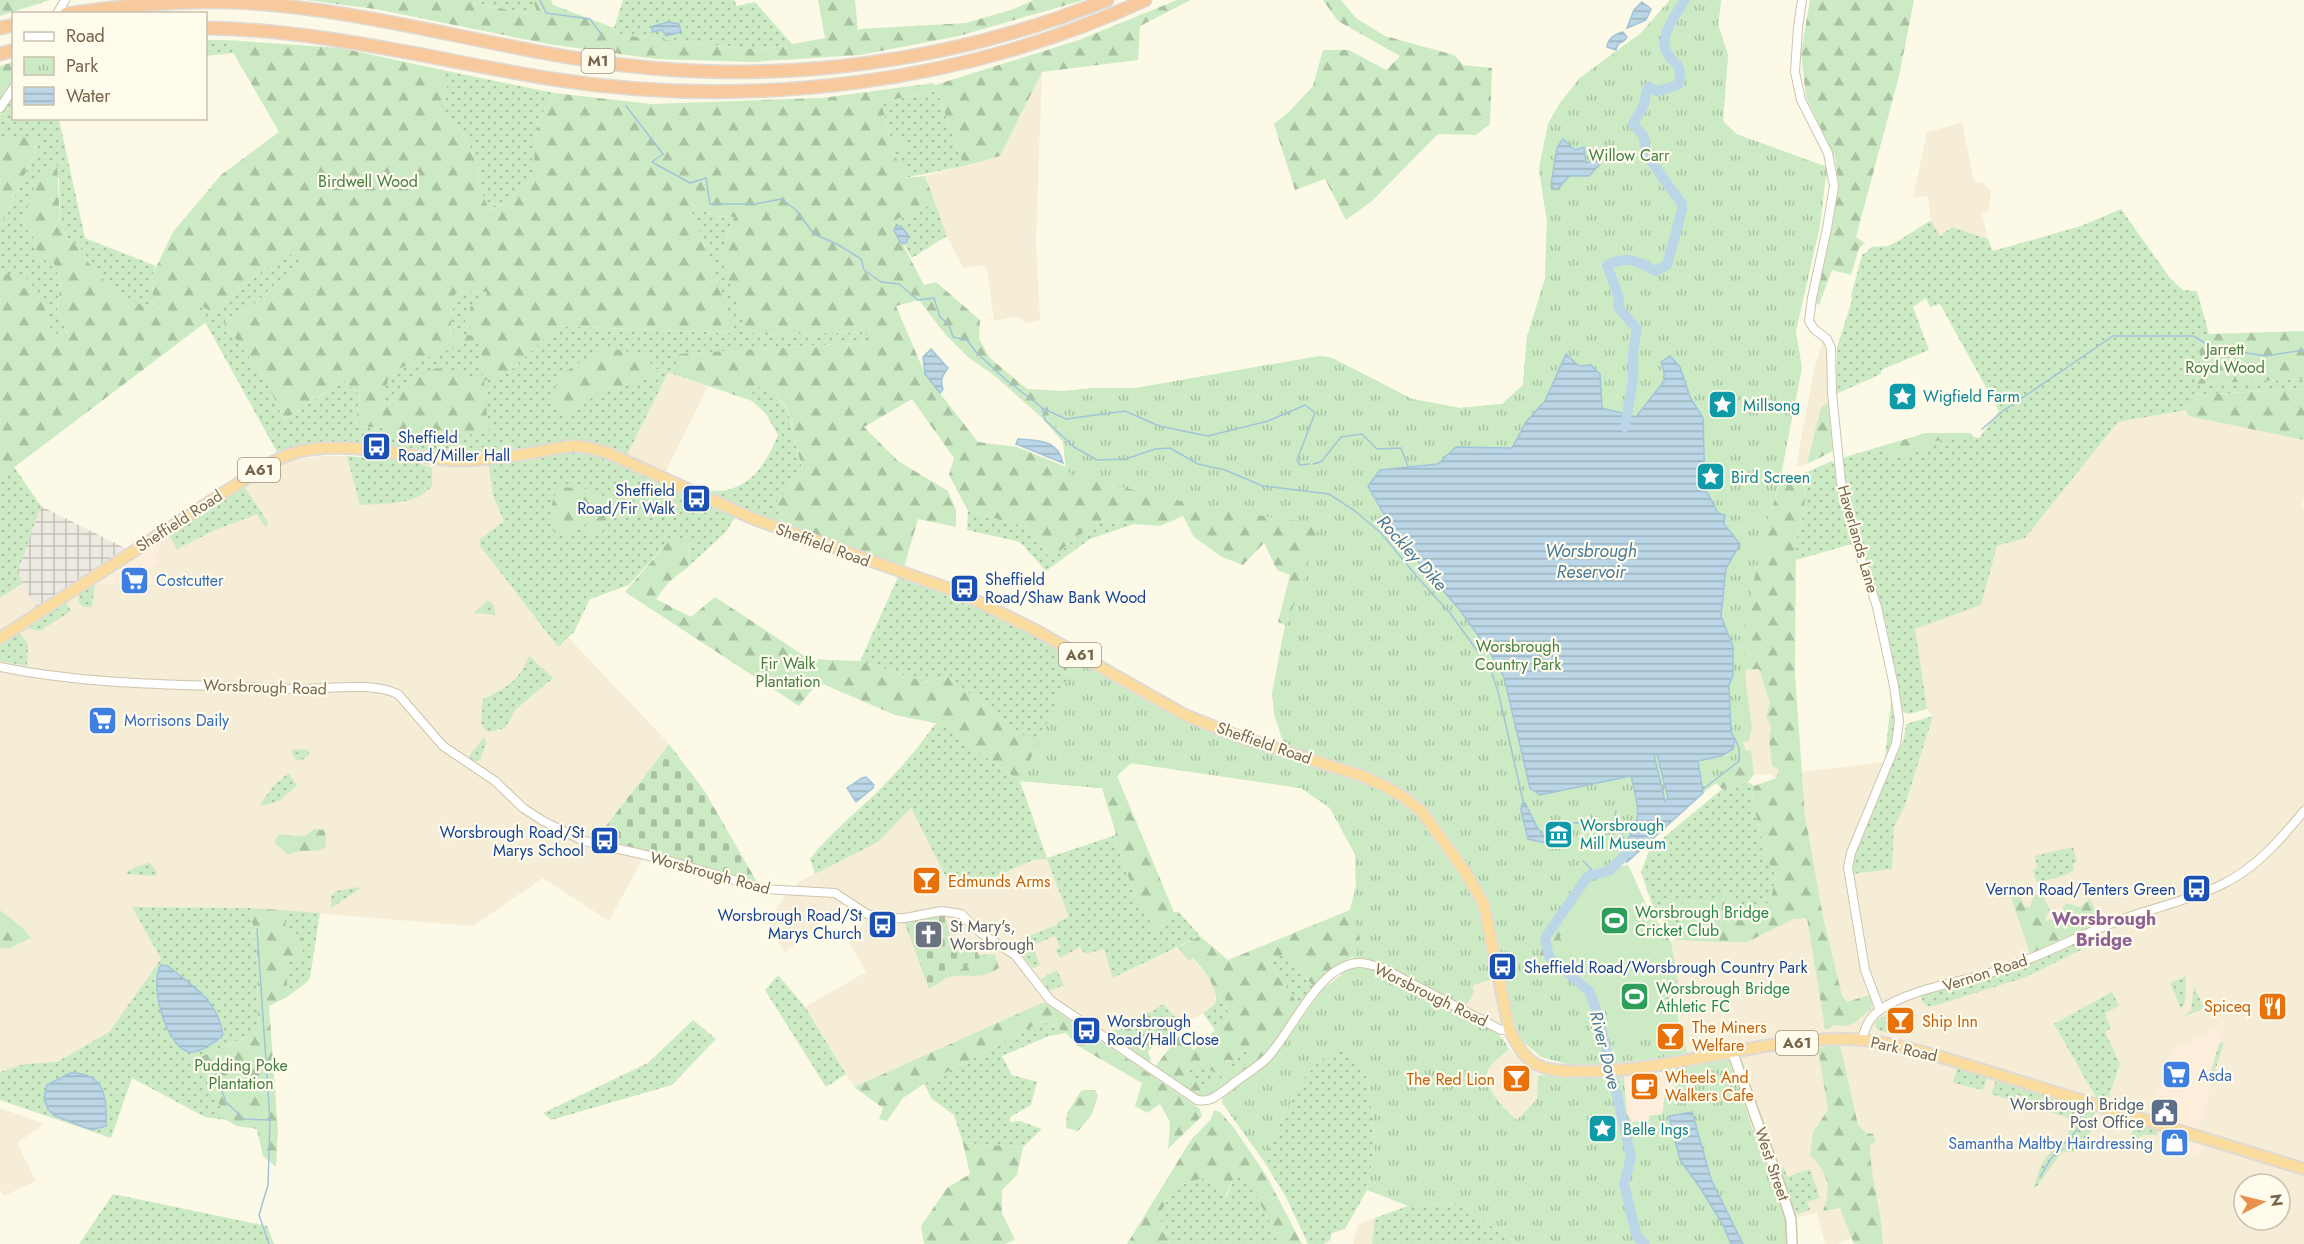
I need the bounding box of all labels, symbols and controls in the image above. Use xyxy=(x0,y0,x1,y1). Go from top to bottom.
legend xyxy=(12,12,207,120)
text: Road xyxy=(66,23,105,49)
road number: M1 xyxy=(582,49,614,73)
text: Park xyxy=(66,53,98,79)
text: Water xyxy=(66,83,111,109)
park label: Willow Carr xyxy=(1588,144,1670,167)
park label: Birdwell Wood xyxy=(318,170,418,193)
park label: Jarrett Royd Wood xyxy=(2185,338,2265,379)
place icon: Wigfield Farm xyxy=(1886,380,1918,412)
place label: Wigfield Farm xyxy=(1923,385,2020,408)
place icon: Millsong xyxy=(1706,389,1738,421)
place label: Millsong xyxy=(1743,394,1800,417)
place label: Sheffield Road/Miller Hall xyxy=(398,426,510,467)
bus stop icon: Sheffield Road/Miller Hall xyxy=(361,430,393,462)
road number: A61 xyxy=(238,458,280,482)
place icon: Bird Screen xyxy=(1694,461,1726,493)
place label: Bird Screen xyxy=(1731,466,1810,489)
place label: Sheffield Road/Fir Walk xyxy=(577,479,676,520)
street label: Haverlands Lane xyxy=(1832,482,1884,596)
bus stop icon: Sheffield Road/Fir Walk xyxy=(680,483,712,515)
street label: Sheffield Road xyxy=(131,484,227,558)
water label: Rockley Dike xyxy=(1371,509,1453,597)
street label: Sheffield Road xyxy=(773,517,873,573)
water label: Worsbrough Reservoir xyxy=(1545,538,1637,585)
supermarket icon: Costcutter xyxy=(119,564,151,596)
place label: Sheffield Road/Shaw Bank Wood xyxy=(985,568,1146,609)
place label: Costcutter xyxy=(156,569,224,592)
bus stop icon: Sheffield Road/Shaw Bank Wood xyxy=(948,572,980,604)
park label: Worsbrough Country Park xyxy=(1475,635,1562,676)
road number: A61 xyxy=(1059,643,1101,667)
park label: Fir Walk Plantation xyxy=(755,652,821,693)
street label: Worsbrough Road xyxy=(203,673,327,701)
supermarket icon: Morrisons Daily xyxy=(87,704,119,736)
place label: Morrisons Daily xyxy=(124,709,230,732)
street label: Sheffield Road xyxy=(1213,716,1315,770)
place label: Worsbrough Mill Museum xyxy=(1580,814,1666,855)
museum icon: Worsbrough Mill Museum xyxy=(1543,818,1575,850)
place label: Worsbrough Road/St Marys School xyxy=(440,821,584,862)
bus stop icon: Worsbrough Road/St Marys School xyxy=(589,825,621,857)
street label: Worsbrough Road xyxy=(647,846,773,900)
bar icon: Edmunds Arms xyxy=(911,865,943,897)
place label: Edmunds Arms xyxy=(948,870,1051,893)
bus stop icon: Vernon Road/Tenters Green xyxy=(2181,873,2213,905)
place label: Vernon Road/Tenters Green xyxy=(1985,878,2176,901)
place label: Worsbrough Bridge Cricket Club xyxy=(1635,901,1769,942)
place label: Worsbrough Road/St Marys Church xyxy=(718,904,862,945)
sports icon: Worsbrough Bridge Cricket Club xyxy=(1598,905,1630,937)
district label: Worsbrough Bridge xyxy=(2052,906,2156,953)
bus stop icon: Worsbrough Road/St Marys Church xyxy=(867,908,899,940)
place label: St Mary's, Worsbrough xyxy=(950,915,1034,956)
church icon: St Mary's, Worsbrough xyxy=(913,919,945,951)
street label: Vernon Road xyxy=(1940,948,2030,998)
bus stop icon: Sheffield Road/Worsbrough Country Park xyxy=(1487,951,1519,983)
place label: Sheffield Road/Worsbrough Country Park xyxy=(1524,956,1808,979)
street label: Worsbrough Road xyxy=(1370,958,1492,1032)
place label: Worsbrough Bridge Athletic FC xyxy=(1656,977,1790,1018)
sports icon: Worsbrough Bridge Athletic FC xyxy=(1619,981,1651,1013)
restaurant icon: Spiceq xyxy=(2256,990,2288,1022)
place label: Spiceq xyxy=(2204,995,2251,1018)
bar icon: Ship Inn xyxy=(1885,1005,1917,1037)
water label: River Dove xyxy=(1583,1008,1627,1092)
place label: Worsbrough Road/Hall Close xyxy=(1107,1010,1219,1051)
place label: Ship Inn xyxy=(1922,1010,1978,1033)
bus stop icon: Worsbrough Road/Hall Close xyxy=(1070,1014,1102,1046)
place label: The Miners Welfare xyxy=(1692,1016,1767,1057)
bar icon: The Miners Welfare xyxy=(1655,1020,1687,1052)
road number: A61 xyxy=(1776,1031,1818,1055)
street label: Park Road xyxy=(1868,1031,1940,1067)
park label: Pudding Poke Plantation xyxy=(194,1054,288,1095)
supermarket icon: Asda xyxy=(2161,1059,2193,1091)
bar icon: The Red Lion xyxy=(1500,1063,1532,1095)
place label: Asda xyxy=(2198,1064,2232,1087)
place label: Wheels And Walkers Cafe xyxy=(1665,1066,1754,1107)
place label: The Red Lion xyxy=(1407,1068,1495,1091)
cafe icon: Wheels And Walkers Cafe xyxy=(1628,1070,1660,1102)
place label: Worsbrough Bridge Post Office xyxy=(2010,1093,2144,1134)
public building icon: Worsbrough Bridge Post Office xyxy=(2149,1097,2181,1129)
place icon: Belle Ings xyxy=(1586,1113,1618,1145)
place label: Belle Ings xyxy=(1623,1118,1688,1141)
street label: West Street xyxy=(1749,1124,1795,1204)
shop icon: Samantha Maltby Hairdressing xyxy=(2158,1127,2190,1159)
place label: Samantha Maltby Hairdressing xyxy=(1948,1132,2153,1155)
north arrow xyxy=(2232,1172,2292,1232)
text: N xyxy=(2264,1193,2289,1208)

